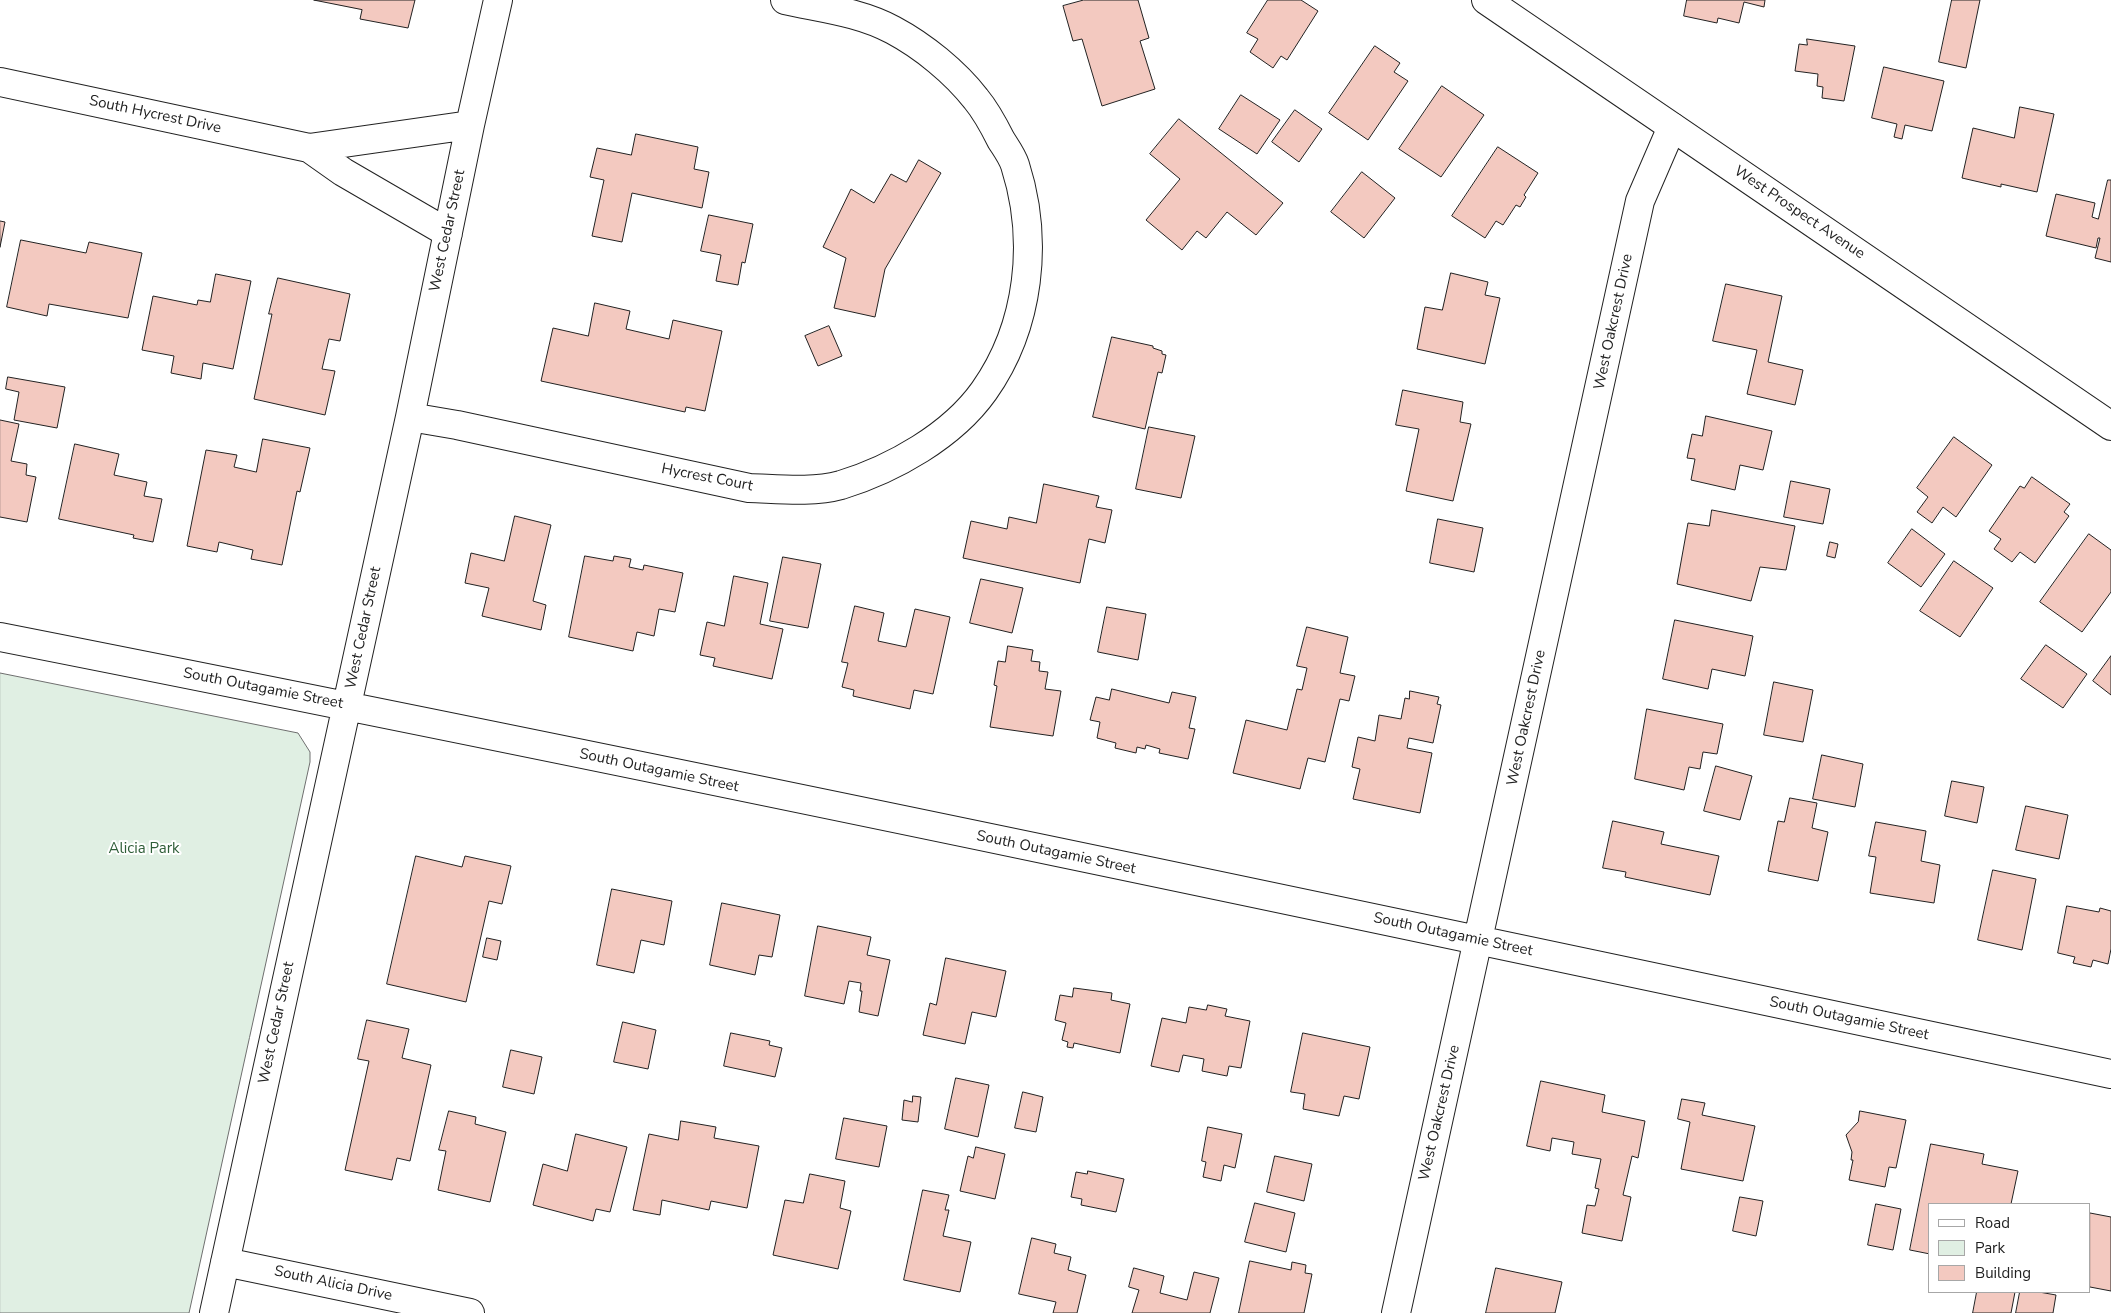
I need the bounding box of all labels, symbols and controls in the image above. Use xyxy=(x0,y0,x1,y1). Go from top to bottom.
street label: South Hycrest Drive xyxy=(87,92,223,138)
street label: West Prospect Avenue xyxy=(1730,163,1868,263)
street label: West Cedar Street xyxy=(426,168,470,294)
street label: West Oakcrest Drive xyxy=(1591,252,1637,392)
street label: Hycrest Court xyxy=(660,460,754,496)
street label: West Cedar Street xyxy=(342,565,386,691)
street label: West Oakcrest Drive xyxy=(1504,648,1550,788)
street label: South Outagamie Street xyxy=(182,665,344,713)
street label: South Outagamie Street xyxy=(578,745,740,797)
street label: South Outagamie Street xyxy=(975,827,1137,879)
park label: Alicia Park xyxy=(108,840,180,858)
street label: South Outagamie Street xyxy=(1372,909,1534,961)
street label: West Cedar Street xyxy=(255,960,299,1086)
street label: South Outagamie Street xyxy=(1768,993,1930,1045)
street label: West Oakcrest Drive xyxy=(1416,1043,1464,1183)
legend xyxy=(1928,1203,2091,1293)
text: Road xyxy=(1975,1213,2010,1233)
text: Park xyxy=(1975,1238,2005,1258)
street label: South Alicia Drive xyxy=(272,1263,394,1305)
text: Building xyxy=(1975,1263,2031,1283)

